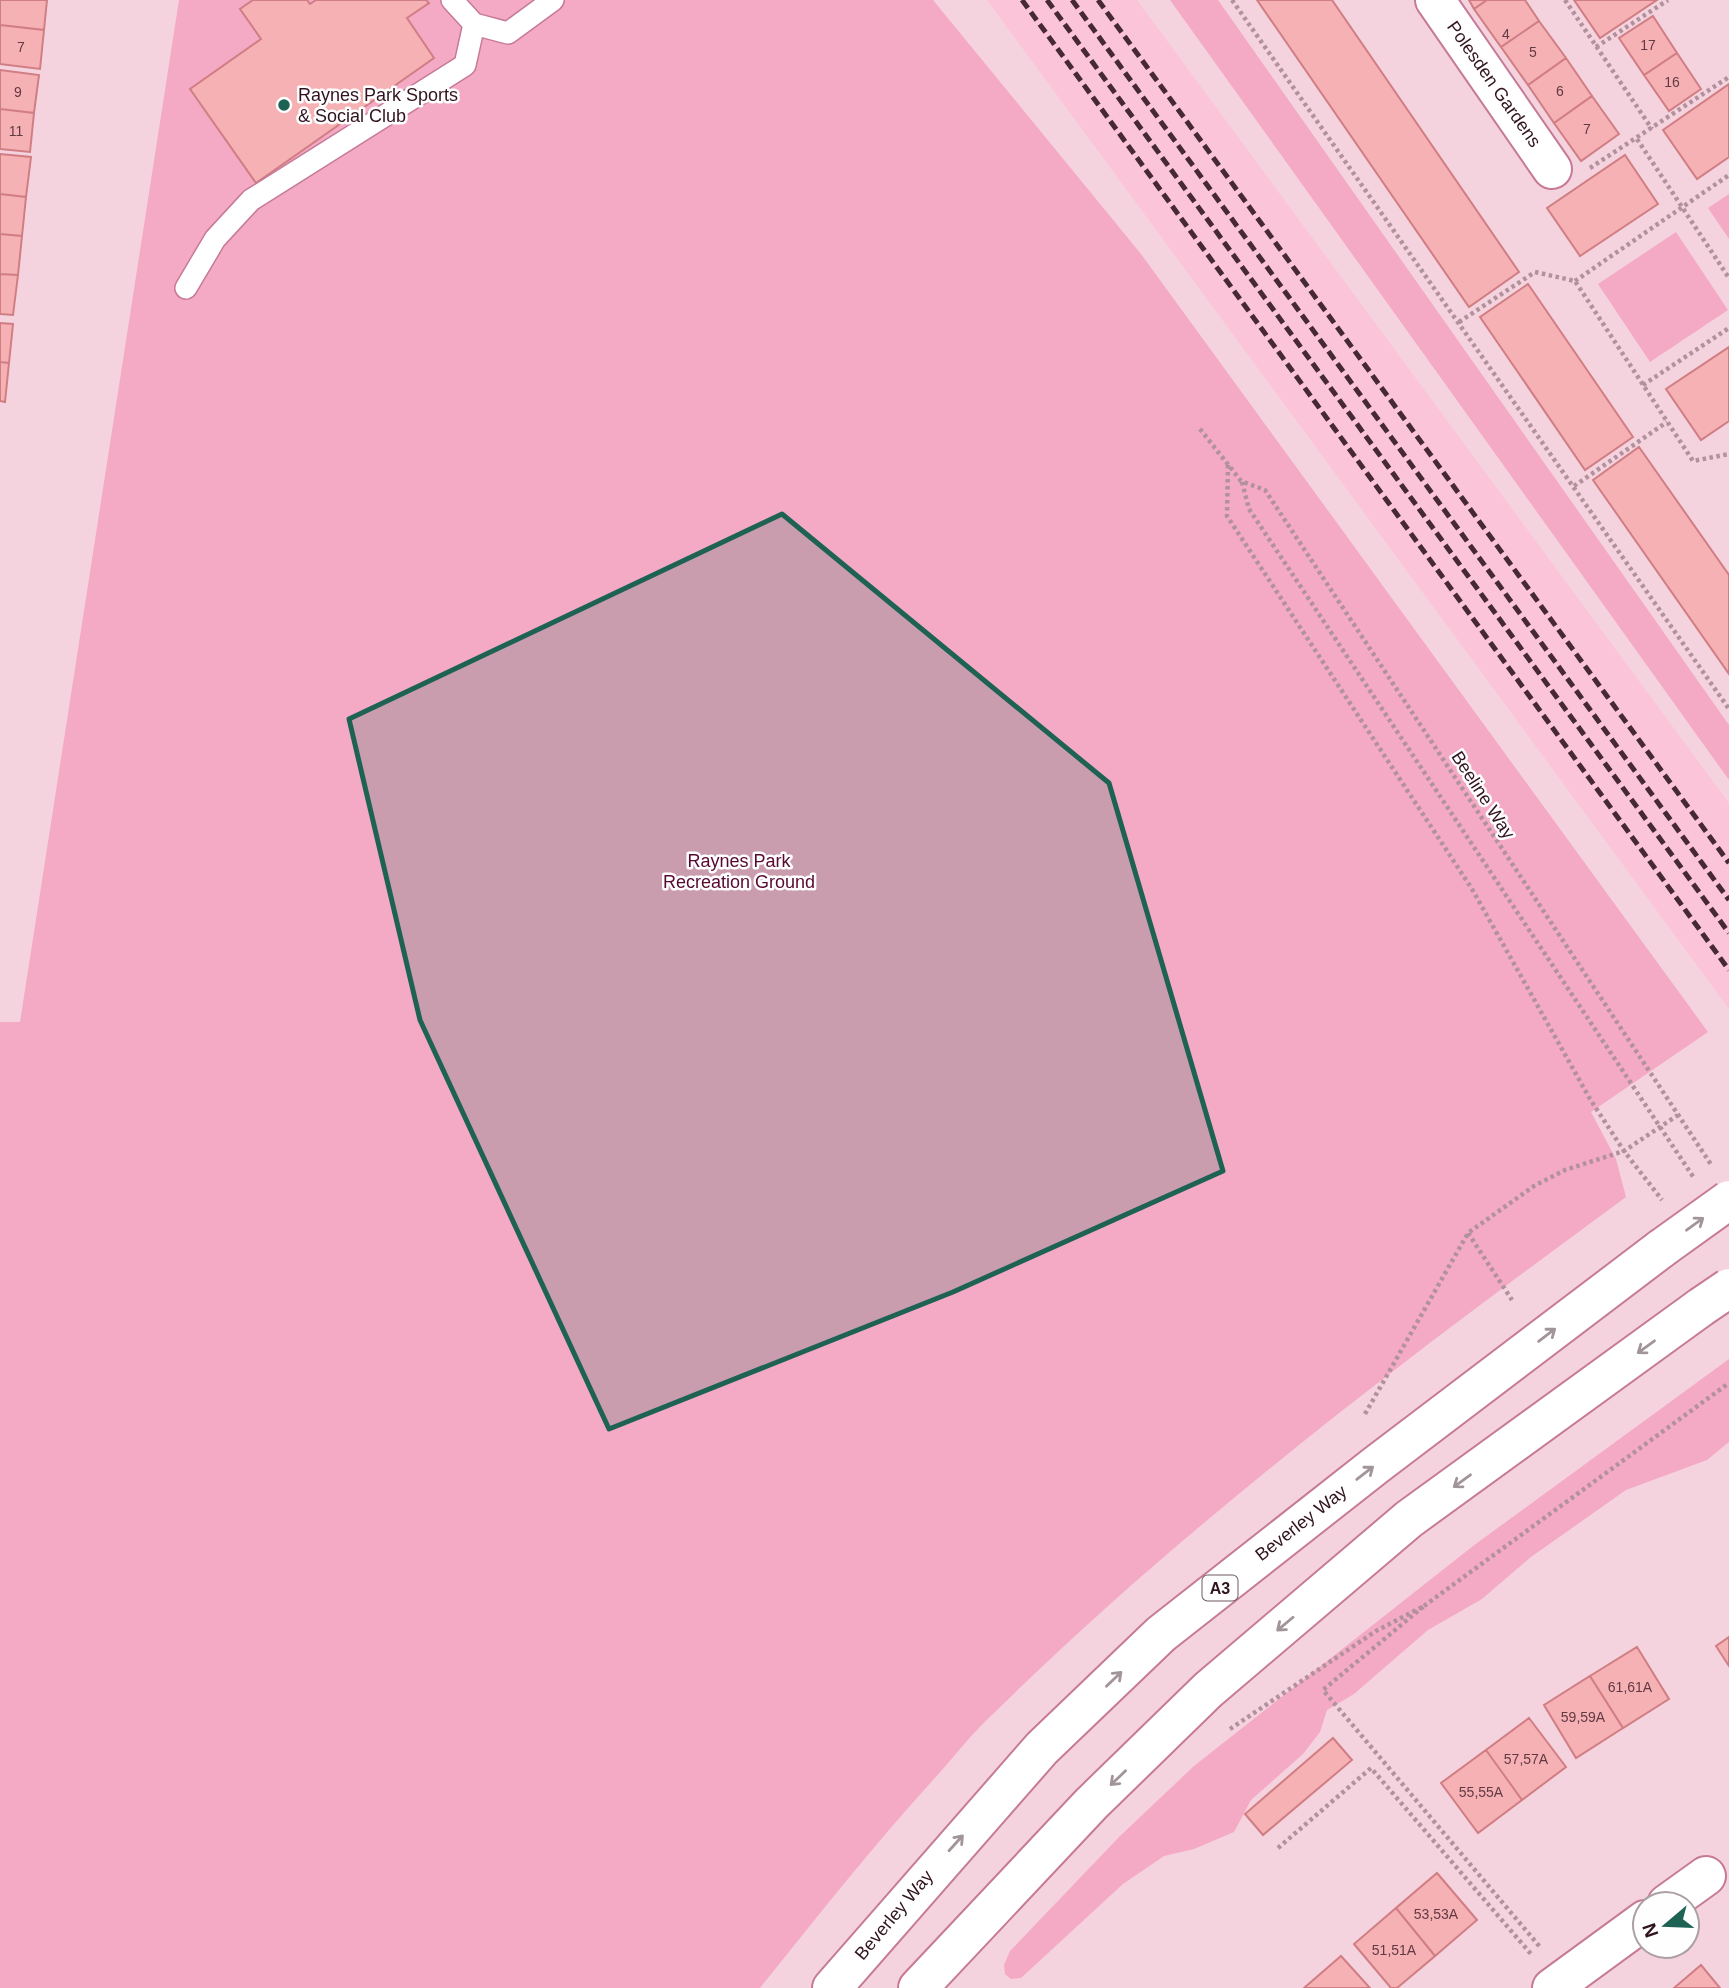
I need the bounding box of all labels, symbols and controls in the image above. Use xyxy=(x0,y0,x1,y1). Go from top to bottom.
street label: Polesden Gardens xyxy=(1443,17,1545,151)
house number: 4 xyxy=(1502,26,1510,42)
house number: 17 xyxy=(1640,37,1656,53)
house number: 7 xyxy=(17,39,25,55)
house number: 5 xyxy=(1529,44,1537,60)
house number: 16 xyxy=(1664,74,1680,90)
house number: 6 xyxy=(1556,83,1564,99)
house number: 9 xyxy=(14,84,22,100)
place label: Raynes Park Sports & Social Club xyxy=(298,85,458,126)
marker: Raynes Park Sports & Social Club xyxy=(276,97,292,113)
house number: 7 xyxy=(1583,121,1591,137)
house number: 11 xyxy=(9,123,23,139)
street label: Beeline Way xyxy=(1447,747,1519,843)
park label: Raynes Park Recreation Ground xyxy=(663,851,815,892)
one-way arrow xyxy=(1686,1217,1705,1232)
one-way arrow xyxy=(1537,1328,1555,1343)
one-way arrow xyxy=(1637,1340,1656,1355)
one-way arrow xyxy=(1356,1465,1374,1481)
one-way arrow xyxy=(1453,1474,1472,1488)
street label: Beverley Way xyxy=(1251,1481,1351,1565)
road number: A3 xyxy=(1202,1576,1238,1600)
one-way arrow xyxy=(1277,1617,1295,1632)
one-way arrow xyxy=(1105,1671,1122,1688)
house number: 61,61A xyxy=(1608,1679,1653,1695)
house number: 59,59A xyxy=(1561,1709,1606,1725)
house number: 57,57A xyxy=(1504,1751,1549,1767)
one-way arrow xyxy=(1110,1769,1127,1786)
house number: 55,55A xyxy=(1459,1784,1504,1800)
one-way arrow xyxy=(948,1834,964,1852)
street label: Beverley Way xyxy=(851,1866,937,1964)
north arrow xyxy=(1631,1890,1701,1960)
house number: 53,53A xyxy=(1414,1906,1459,1922)
text: N xyxy=(1638,1920,1663,1940)
house number: 51,51A xyxy=(1372,1942,1417,1958)

